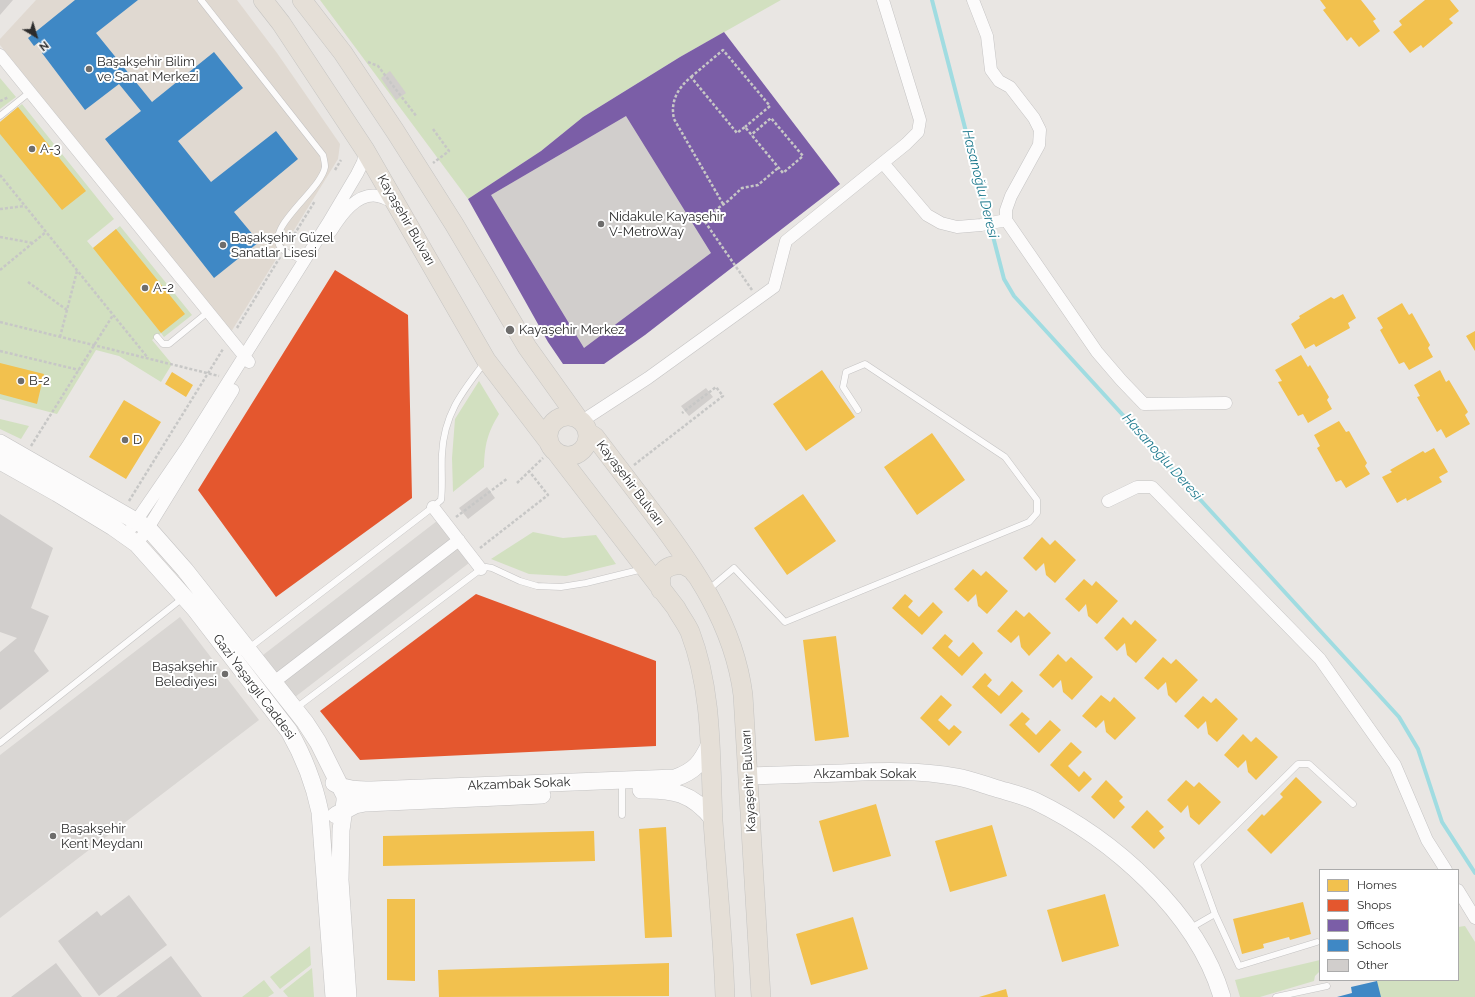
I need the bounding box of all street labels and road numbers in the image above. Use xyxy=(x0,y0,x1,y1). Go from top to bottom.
street label: Kayaşehir Bulvarı xyxy=(374,172,438,268)
street label: Kayaşehir Bulvarı xyxy=(593,437,667,529)
street label: Gazi Yaşargil Caddesi xyxy=(209,631,299,743)
street label: Kayaşehir Bulvarı xyxy=(739,729,759,833)
street label: Akzambak Sokak xyxy=(814,766,916,782)
street label: Akzambak Sokak xyxy=(467,774,571,794)

